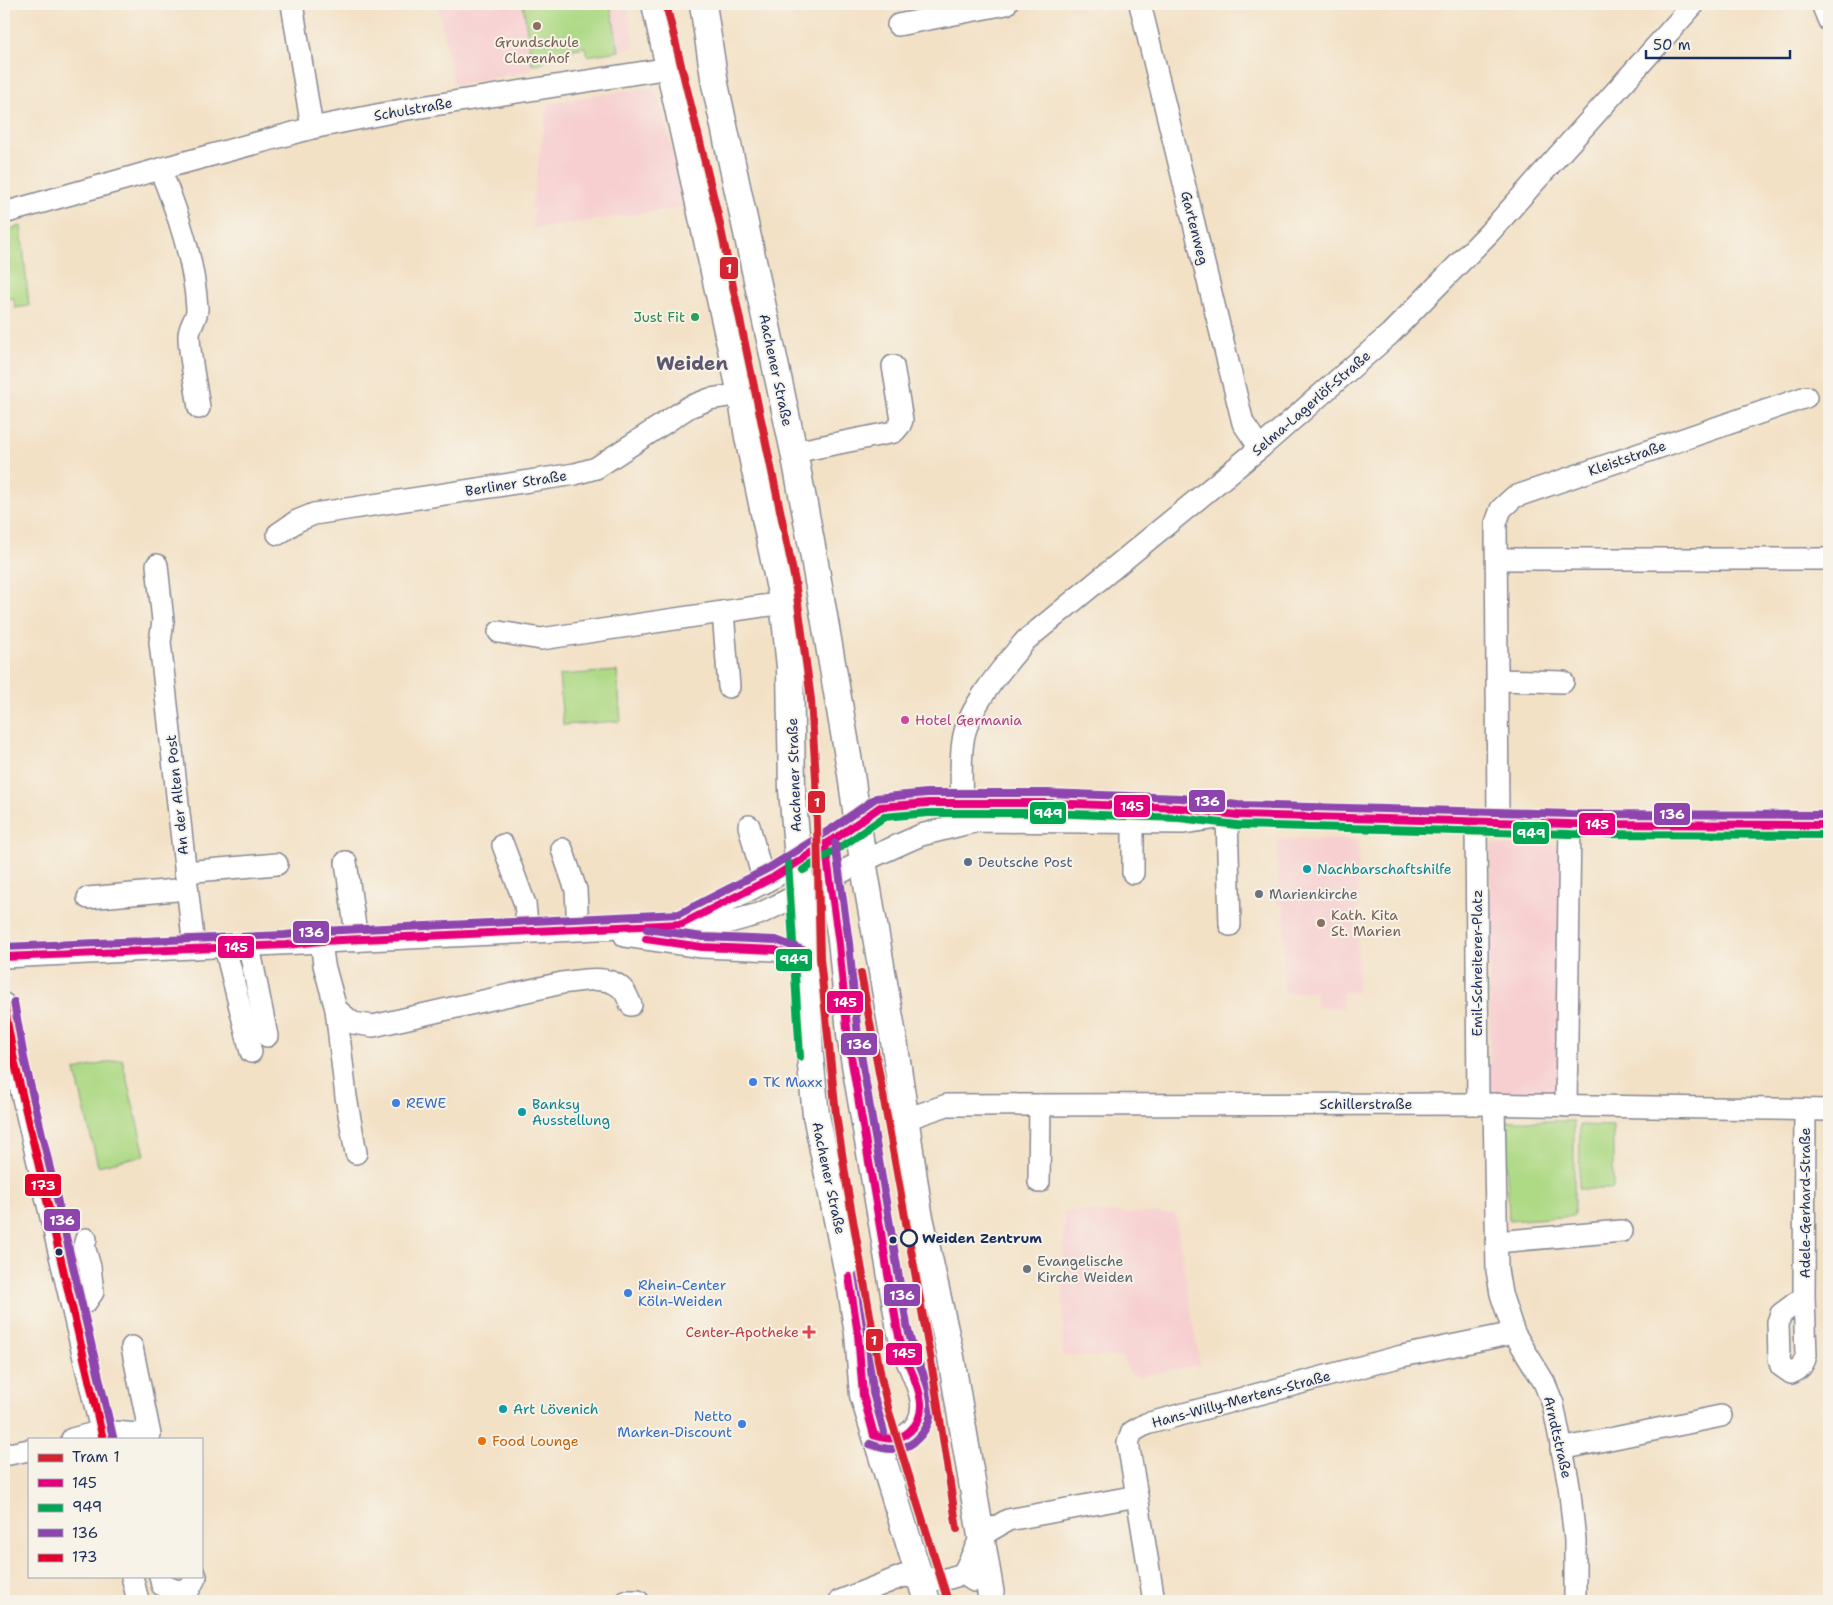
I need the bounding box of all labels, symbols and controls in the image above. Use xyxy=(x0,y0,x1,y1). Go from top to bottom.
marker: Grundschule Clarenhof xyxy=(531,20,543,32)
scale bar xyxy=(1646,28,1789,60)
place label: Grundschule Clarenhof xyxy=(495,33,579,67)
text: 50 m xyxy=(1653,35,1691,55)
street label: Schulstraße xyxy=(372,93,454,125)
street label: Gartenweg xyxy=(1177,189,1213,267)
line badge: 1 xyxy=(719,256,739,280)
text: 1 xyxy=(726,259,732,277)
place label: Just Fit xyxy=(634,308,685,326)
marker: Just Fit xyxy=(689,311,701,323)
street label: Aachener Straße xyxy=(755,312,797,428)
street label: Selma-Lagerlöf-Straße xyxy=(1248,346,1374,459)
district label: Weiden xyxy=(656,351,728,376)
street label: Kleiststraße xyxy=(1586,436,1668,480)
street label: Berliner Straße xyxy=(464,466,568,500)
place label: Hotel Germania xyxy=(915,711,1022,729)
marker: Hotel Germania xyxy=(899,714,911,726)
street label: Aachener Straße xyxy=(783,717,805,833)
street label: An der Alten Post xyxy=(162,734,192,856)
line badge: 136 xyxy=(1188,789,1226,813)
line badge: 1 xyxy=(807,790,826,814)
text: 136 xyxy=(1194,792,1220,810)
text: 1 xyxy=(814,793,820,811)
line badge: 145 xyxy=(1113,794,1151,818)
text: 145 xyxy=(1120,797,1144,815)
line badge: 949 xyxy=(1029,801,1067,825)
line badge: 136 xyxy=(1653,802,1691,826)
text: 949 xyxy=(1034,804,1062,822)
text: 136 xyxy=(1659,805,1685,823)
line badge: 145 xyxy=(1578,812,1616,836)
text: 145 xyxy=(1585,815,1609,833)
line badge: 949 xyxy=(1512,821,1550,845)
text: 949 xyxy=(1517,824,1545,842)
place label: Deutsche Post xyxy=(978,853,1073,871)
marker: Deutsche Post xyxy=(962,856,974,868)
place label: Nachbarschaftshilfe xyxy=(1317,860,1452,878)
marker: Nachbarschaftshilfe xyxy=(1301,863,1313,875)
place label: Marienkirche xyxy=(1269,885,1358,903)
marker: Marienkirche xyxy=(1253,888,1265,900)
street label: Emil-Schreiterer-Platz xyxy=(1468,890,1486,1036)
place label: Kath. Kita St. Marien xyxy=(1331,906,1401,940)
marker: Kath. Kita St. Marien xyxy=(1315,917,1327,929)
line badge: 136 xyxy=(292,920,330,944)
text: 136 xyxy=(298,923,324,941)
line badge: 145 xyxy=(217,935,255,959)
text: 145 xyxy=(224,938,248,956)
line badge: 949 xyxy=(775,948,813,972)
text: 949 xyxy=(780,950,808,968)
line badge: 145 xyxy=(826,990,864,1014)
text: 145 xyxy=(833,993,857,1011)
line badge: 136 xyxy=(840,1032,878,1056)
text: 136 xyxy=(846,1035,872,1053)
place label: TK Maxx xyxy=(763,1073,822,1091)
marker: TK Maxx xyxy=(747,1076,759,1088)
place label: REWE xyxy=(406,1094,447,1112)
place label: Banksy Ausstellung xyxy=(532,1095,610,1129)
street label: Schillerstraße xyxy=(1320,1095,1412,1113)
marker: REWE xyxy=(390,1097,402,1109)
marker: Banksy Ausstellung xyxy=(516,1106,528,1118)
street label: Aachener Straße xyxy=(808,1120,850,1236)
street label: Adele-Gerhard-Straße xyxy=(1796,1128,1814,1278)
line badge: 173 xyxy=(24,1173,62,1197)
text: 173 xyxy=(30,1176,56,1194)
line badge: 136 xyxy=(43,1208,81,1232)
text: 136 xyxy=(49,1211,75,1229)
marker: Weiden Zentrum xyxy=(900,1229,918,1247)
place label: Weiden Zentrum xyxy=(922,1229,1042,1247)
unlabelled marker xyxy=(888,1235,898,1245)
unlabelled marker xyxy=(54,1247,64,1257)
place label: Evangelische Kirche Weiden xyxy=(1037,1252,1133,1286)
marker: Evangelische Kirche Weiden xyxy=(1021,1263,1033,1275)
place label: Rhein-Center Köln-Weiden xyxy=(638,1276,727,1310)
line badge: 136 xyxy=(883,1283,921,1307)
text: 136 xyxy=(889,1286,915,1304)
marker: Rhein-Center Köln-Weiden xyxy=(622,1287,634,1299)
place label: Center-Apotheke xyxy=(686,1323,799,1341)
marker: Center-Apotheke xyxy=(803,1326,815,1338)
line badge: 1 xyxy=(865,1328,884,1352)
text: 1 xyxy=(871,1331,877,1349)
line badge: 145 xyxy=(885,1342,923,1366)
text: 145 xyxy=(892,1344,916,1362)
street label: Hans-Willy-Mertens-Straße xyxy=(1150,1366,1333,1432)
street label: Arndtstraße xyxy=(1540,1394,1576,1480)
place label: Art Lövenich xyxy=(513,1400,599,1418)
marker: Art Lövenich xyxy=(497,1403,509,1415)
place label: Netto Marken-Discount xyxy=(617,1407,732,1441)
marker: Netto Marken-Discount xyxy=(736,1418,748,1430)
place label: Food Lounge xyxy=(492,1432,579,1450)
marker: Food Lounge xyxy=(476,1435,488,1447)
legend xyxy=(28,1438,202,1578)
text: Tram 1 xyxy=(72,1447,120,1467)
text: 145 xyxy=(72,1473,97,1493)
text: 949 xyxy=(72,1497,102,1517)
text: 136 xyxy=(72,1523,98,1543)
text: 173 xyxy=(72,1547,97,1567)

